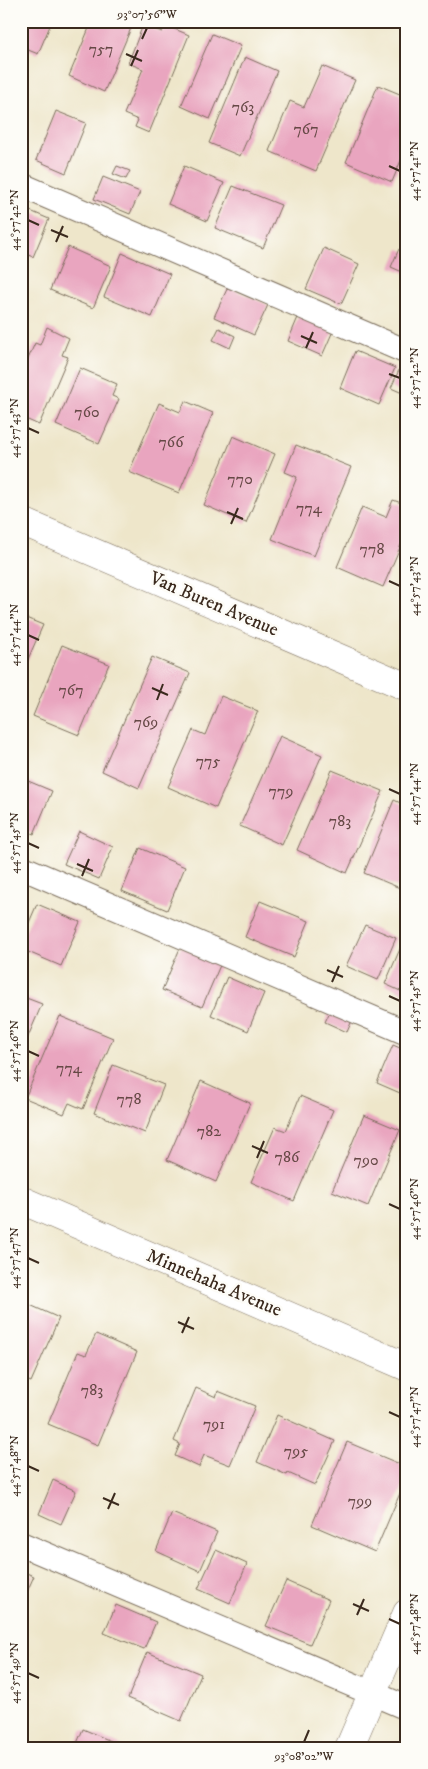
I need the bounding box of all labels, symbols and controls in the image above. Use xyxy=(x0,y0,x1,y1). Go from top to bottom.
text: 93°07'56"W xyxy=(116,7,178,22)
house number: 757 xyxy=(89,39,113,59)
house number: 763 xyxy=(232,97,254,117)
house number: 767 xyxy=(293,119,319,139)
text: 44°57'41"N xyxy=(407,141,422,201)
text: 44°57'42"N xyxy=(7,189,22,251)
text: 44°57'42"N xyxy=(407,347,422,409)
text: 44°57'43"N xyxy=(7,398,22,458)
house number: 760 xyxy=(74,402,100,422)
house number: 766 xyxy=(158,432,184,452)
house number: 770 xyxy=(227,469,253,489)
house number: 774 xyxy=(296,498,323,518)
house number: 778 xyxy=(360,539,384,559)
text: 44°57'43"N xyxy=(407,556,422,616)
street label: Van Buren Avenue xyxy=(145,566,282,642)
text: 44°57'44"N xyxy=(7,604,22,666)
house number: 767 xyxy=(58,680,84,700)
house number: 769 xyxy=(134,712,158,732)
house number: 775 xyxy=(196,751,220,771)
text: 44°57'44"N xyxy=(407,763,422,825)
house number: 779 xyxy=(269,781,293,801)
house number: 783 xyxy=(329,811,351,831)
text: 44°57'45"N xyxy=(7,812,22,874)
text: 44°57'45"N xyxy=(407,970,422,1032)
text: 44°57'46"N xyxy=(7,1020,22,1082)
house number: 774 xyxy=(56,1058,83,1078)
house number: 778 xyxy=(117,1089,141,1109)
house number: 782 xyxy=(197,1121,221,1141)
house number: 786 xyxy=(275,1147,300,1167)
house number: 790 xyxy=(353,1150,379,1170)
text: 44°57'46"N xyxy=(407,1178,422,1240)
text: 44°57'47"N xyxy=(7,1227,22,1289)
street label: Minnehaha Avenue xyxy=(143,1244,285,1322)
house number: 783 xyxy=(81,1380,103,1400)
text: 44°57'47"N xyxy=(407,1386,422,1448)
house number: 791 xyxy=(203,1414,225,1434)
text: 44°57'48"N xyxy=(7,1435,22,1497)
house number: 795 xyxy=(284,1441,308,1461)
house number: 799 xyxy=(348,1491,372,1511)
text: 44°57'48"N xyxy=(407,1593,422,1655)
text: 44°57'49"N xyxy=(7,1642,22,1704)
text: 93°08'02"W xyxy=(273,1749,335,1764)

